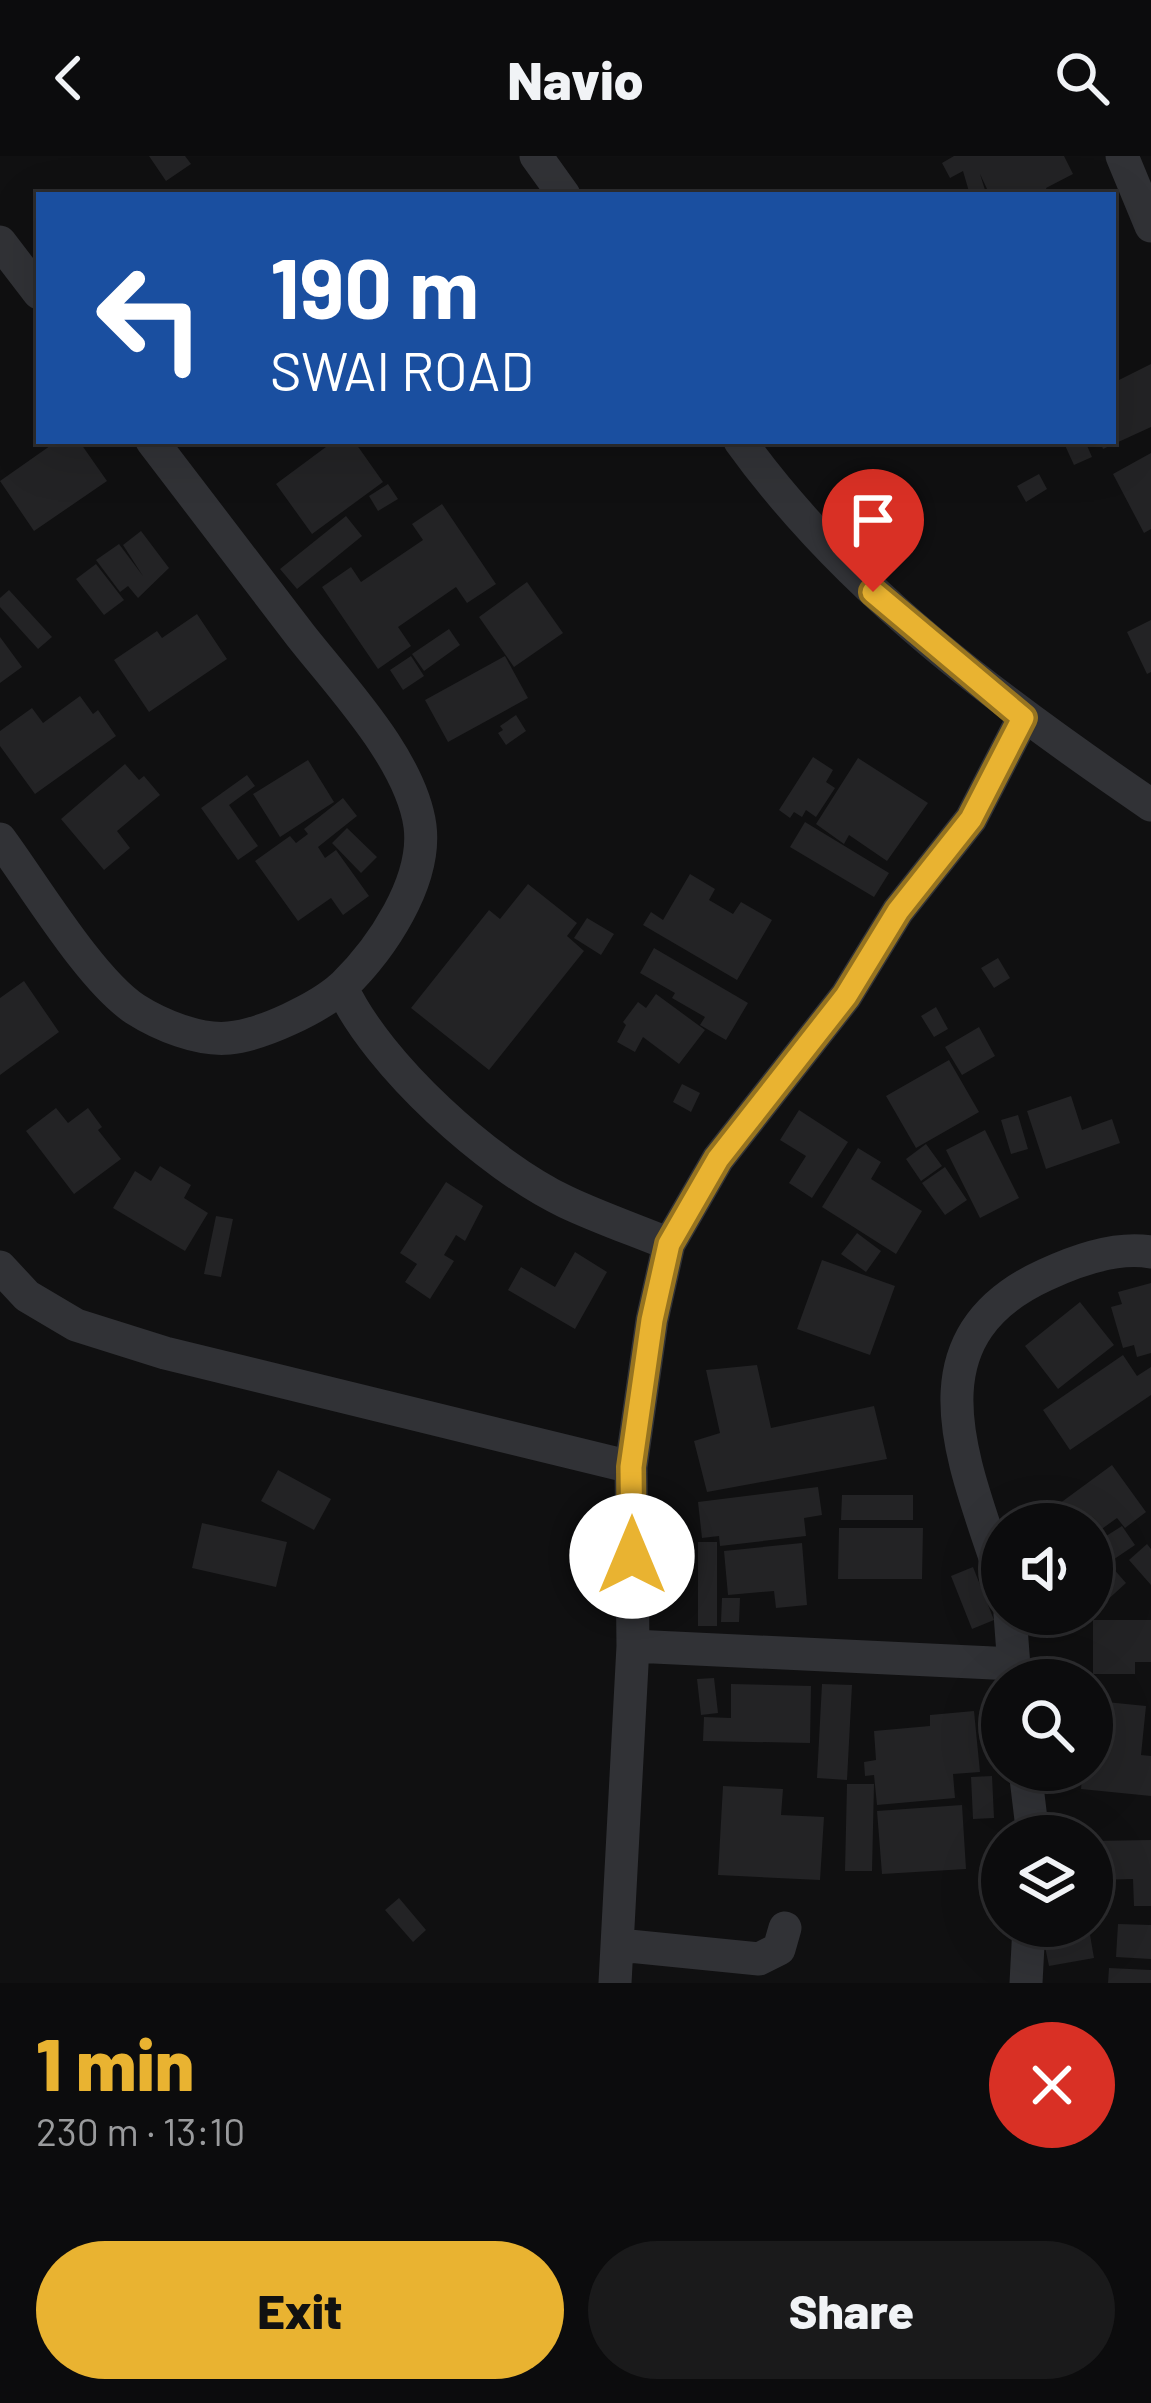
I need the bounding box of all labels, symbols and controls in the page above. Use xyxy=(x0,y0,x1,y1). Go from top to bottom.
icon: back xyxy=(36,45,102,111)
icon: search xyxy=(1049,45,1115,111)
text: Navio xyxy=(507,46,644,111)
text: 190 m xyxy=(270,235,479,336)
icon: left xyxy=(72,240,228,396)
text: SWAI ROAD xyxy=(270,337,534,402)
pin xyxy=(822,469,924,592)
icon: arrive xyxy=(840,487,906,553)
position arrow xyxy=(569,1493,695,1619)
map controls xyxy=(981,1503,1113,1947)
button: sound xyxy=(981,1503,1113,1635)
button: search xyxy=(981,1659,1113,1791)
button: layers xyxy=(981,1815,1113,1947)
text: 1 min xyxy=(36,2019,194,2105)
button: close xyxy=(989,2022,1115,2148)
text: 230 m · 13:10 xyxy=(36,2107,245,2154)
button: Exit xyxy=(36,2241,564,2379)
button: Share xyxy=(588,2241,1115,2379)

